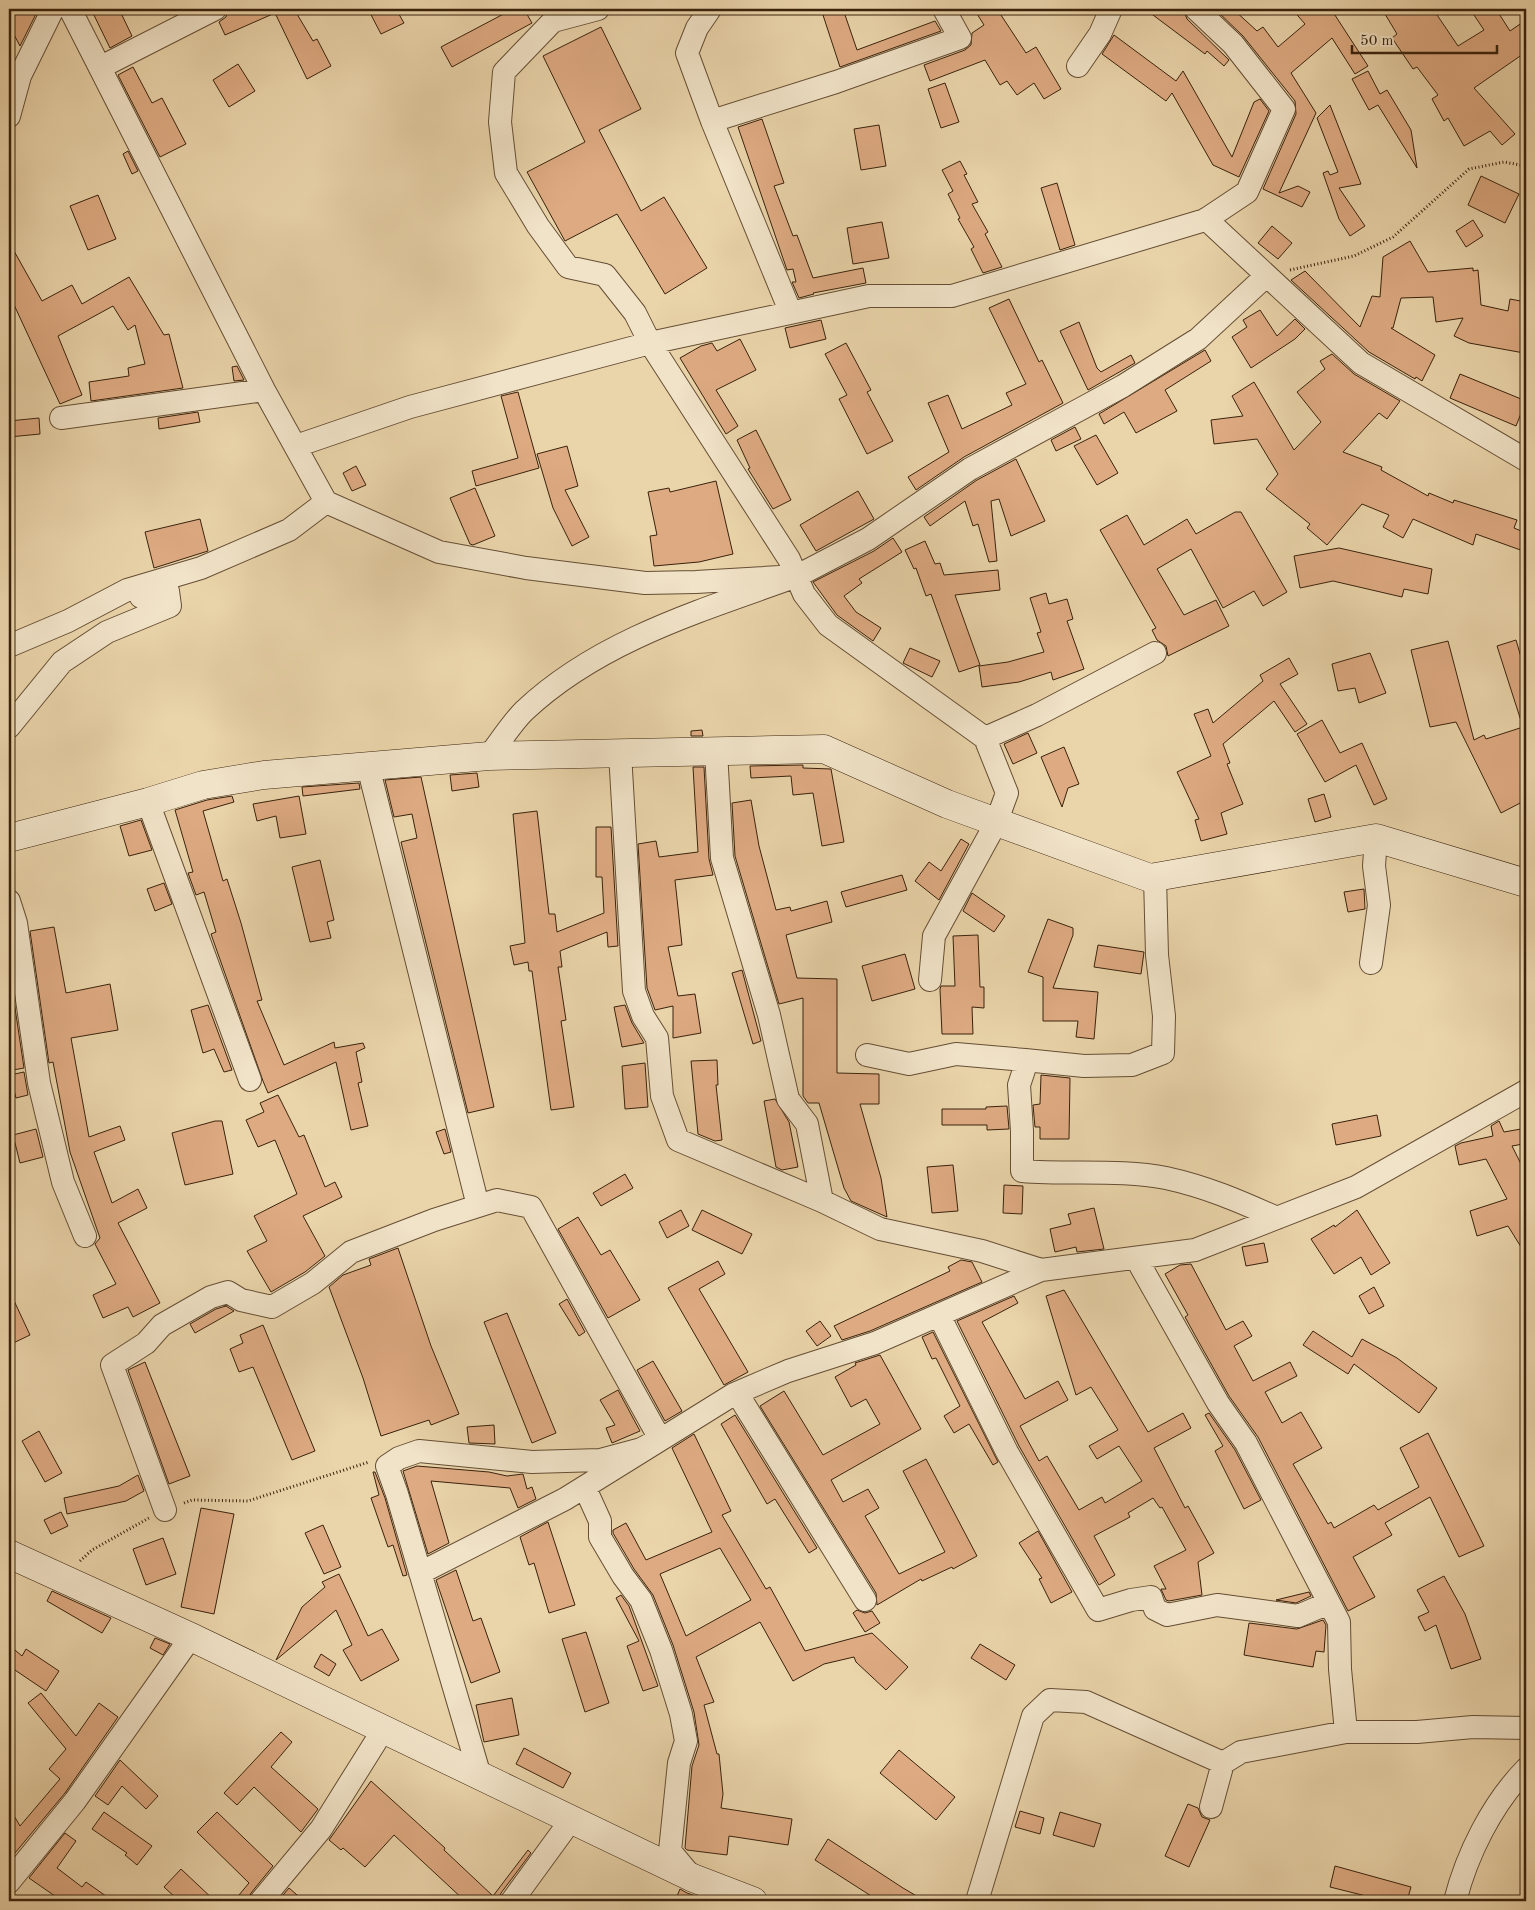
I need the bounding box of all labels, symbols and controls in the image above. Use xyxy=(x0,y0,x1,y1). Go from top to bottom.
scale bar xyxy=(1352,22,1498,54)
text: 50 m xyxy=(1360,34,1394,49)

